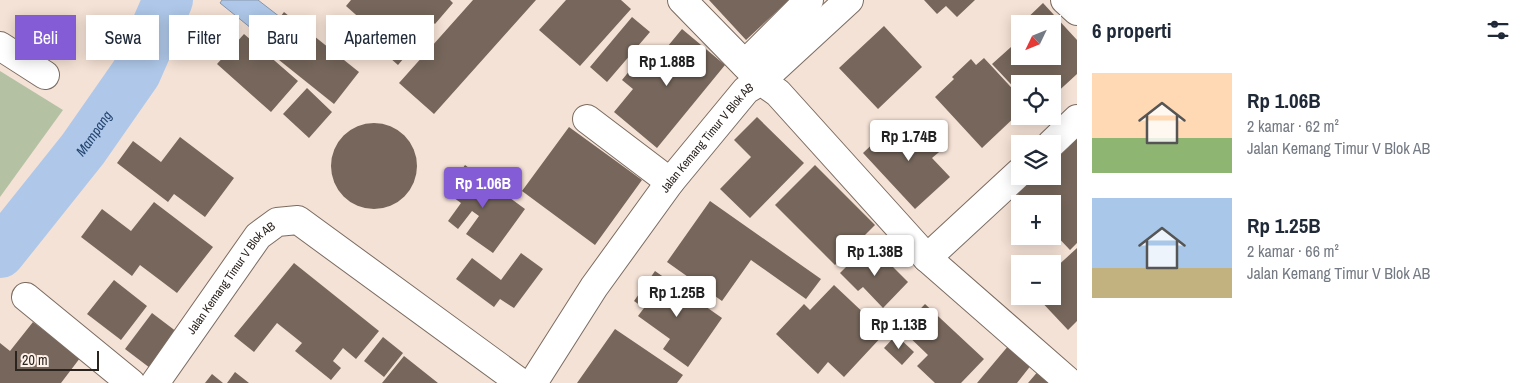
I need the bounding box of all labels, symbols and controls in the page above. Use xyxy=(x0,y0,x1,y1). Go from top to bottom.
chip: Beli xyxy=(15,15,76,60)
chip: Sewa xyxy=(86,15,159,60)
chip: Filter xyxy=(169,15,239,60)
chip: Baru xyxy=(249,15,316,60)
chip: Apartemen xyxy=(326,15,434,60)
north arrow xyxy=(1011,15,1061,65)
map controls xyxy=(1011,15,1061,305)
text: 6 properti xyxy=(1092,16,1171,45)
icon: filters xyxy=(1484,16,1512,44)
pin: Rp 1.88B xyxy=(615,44,719,87)
text: Rp 1.88B xyxy=(639,50,695,72)
button: locate xyxy=(1011,75,1061,125)
street label: Jalan Kemang Timur V Blok AB xyxy=(657,79,757,196)
text: Rp 1.06B xyxy=(1247,86,1321,115)
icon: home xyxy=(1132,93,1192,153)
water label: Mampang xyxy=(72,107,116,160)
text: 2 kamar · 62 m² xyxy=(1247,115,1339,137)
pin: Rp 1.74B xyxy=(857,120,961,162)
text: Rp 1.74B xyxy=(881,125,937,147)
button: layers xyxy=(1011,135,1061,185)
text: Jalan Kemang Timur V Blok AB xyxy=(1247,137,1430,159)
pin: Rp 1.06B xyxy=(431,166,535,209)
text: Rp 1.06B xyxy=(455,172,511,194)
button: + xyxy=(1011,195,1061,245)
text: Rp 1.25B xyxy=(1247,211,1321,240)
street label: Jalan Kemang Timur V Blok AB xyxy=(184,218,279,338)
icon: home xyxy=(1132,218,1192,278)
pin: Rp 1.38B xyxy=(823,234,927,277)
text: Rp 1.38B xyxy=(847,240,903,262)
text: 2 kamar · 66 m² xyxy=(1247,240,1339,262)
button: − xyxy=(1011,255,1061,305)
text: Jalan Kemang Timur V Blok AB xyxy=(1247,262,1430,284)
pin: Rp 1.25B xyxy=(625,276,729,318)
text: Rp 1.25B xyxy=(649,281,705,303)
pin: Rp 1.13B xyxy=(847,308,951,350)
text: Rp 1.13B xyxy=(871,313,927,335)
scale bar xyxy=(15,348,99,371)
text: 20 m xyxy=(22,351,48,369)

